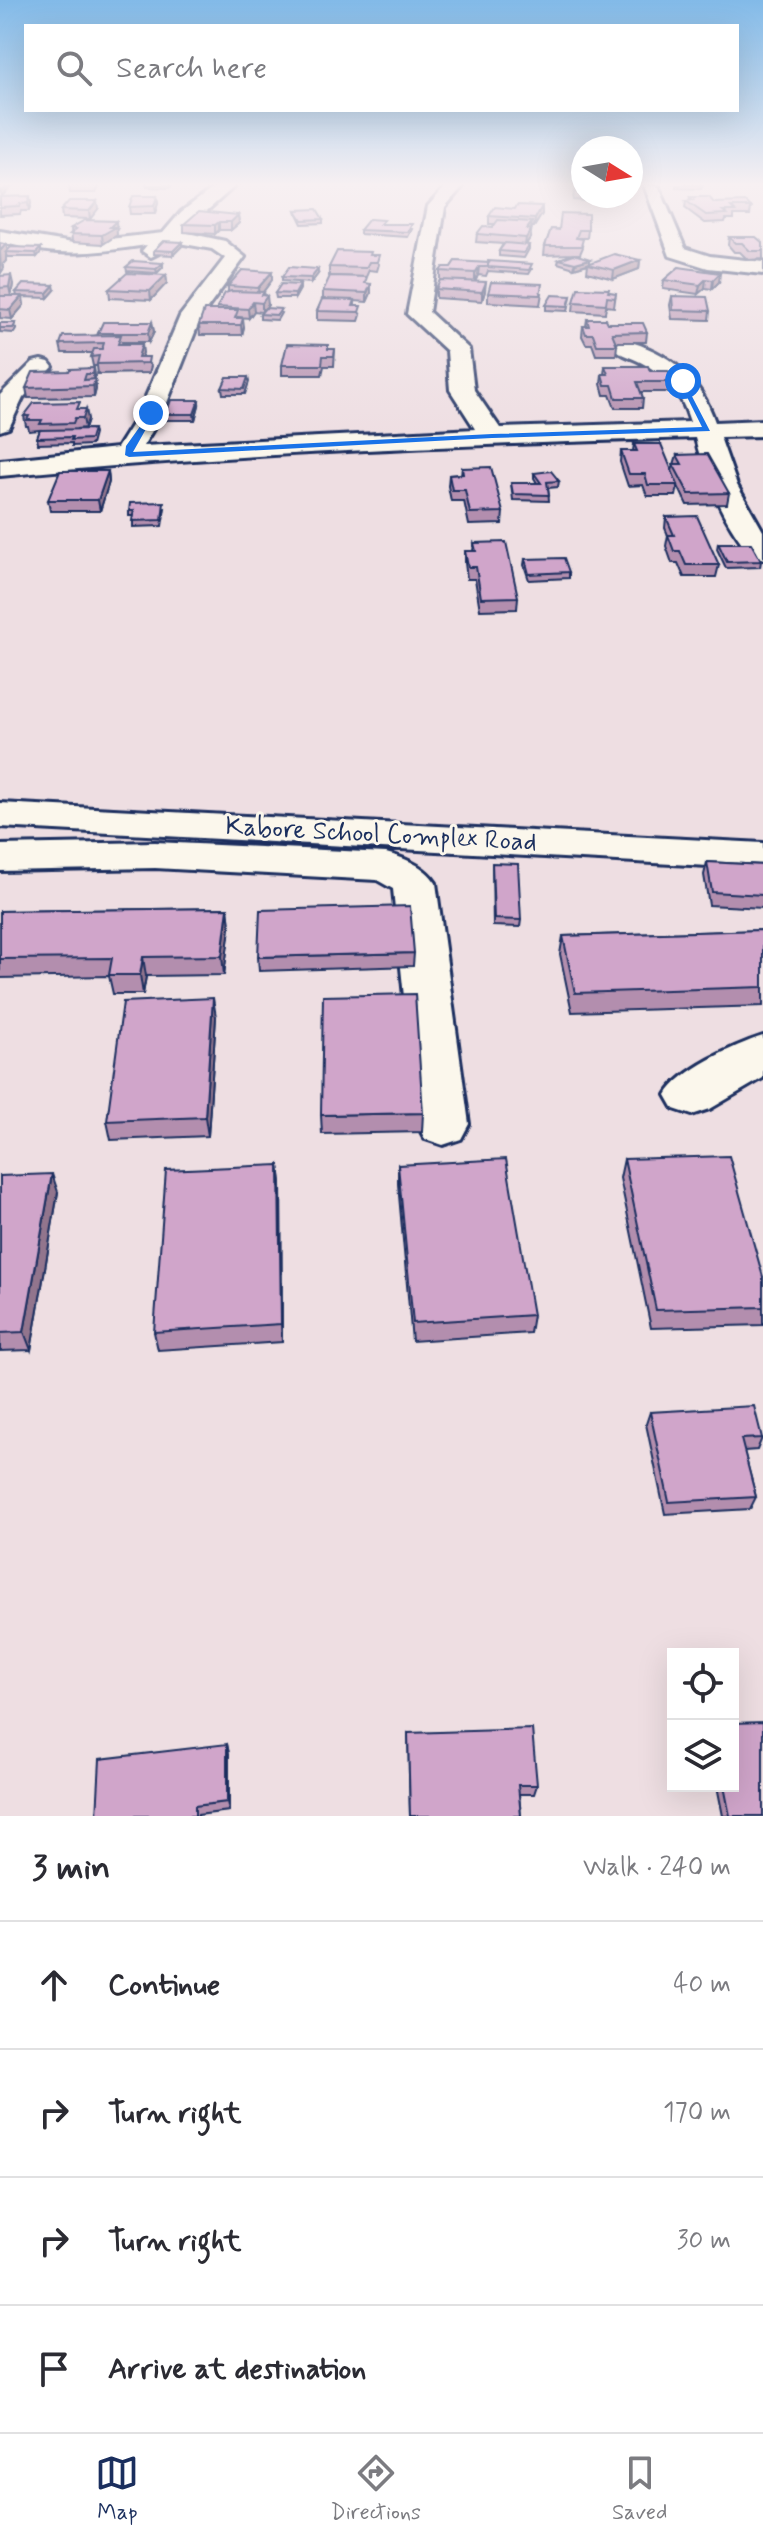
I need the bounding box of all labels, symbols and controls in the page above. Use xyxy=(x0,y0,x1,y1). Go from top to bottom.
search box xyxy=(24,24,739,112)
icon: search xyxy=(52,46,96,90)
text: Search here xyxy=(116,49,267,88)
north arrow xyxy=(571,136,643,208)
route start xyxy=(665,363,701,399)
route end xyxy=(133,395,169,431)
street label: Kabore School Complex Road xyxy=(224,810,538,860)
map controls xyxy=(667,1648,739,1792)
button: locate xyxy=(667,1648,739,1720)
button: layers xyxy=(667,1720,739,1792)
text: 3 min xyxy=(32,1846,110,1891)
text: Walk · 240 m xyxy=(583,1851,731,1885)
icon: ahead xyxy=(32,1963,76,2007)
text: Continue xyxy=(108,1966,220,2005)
text: 40 m xyxy=(673,1968,731,2002)
icon: right xyxy=(32,2091,76,2135)
text: Turn right xyxy=(108,2094,241,2133)
text: 170 m xyxy=(663,2096,731,2130)
icon: right xyxy=(32,2219,76,2263)
text: Turn right xyxy=(108,2222,241,2261)
text: 30 m xyxy=(677,2224,731,2258)
icon: arrive xyxy=(32,2347,76,2391)
text: Arrive at destination xyxy=(108,2350,366,2389)
tab: Map xyxy=(95,2451,139,2527)
tab: Directions xyxy=(330,2451,421,2527)
tab: Saved xyxy=(612,2451,667,2527)

